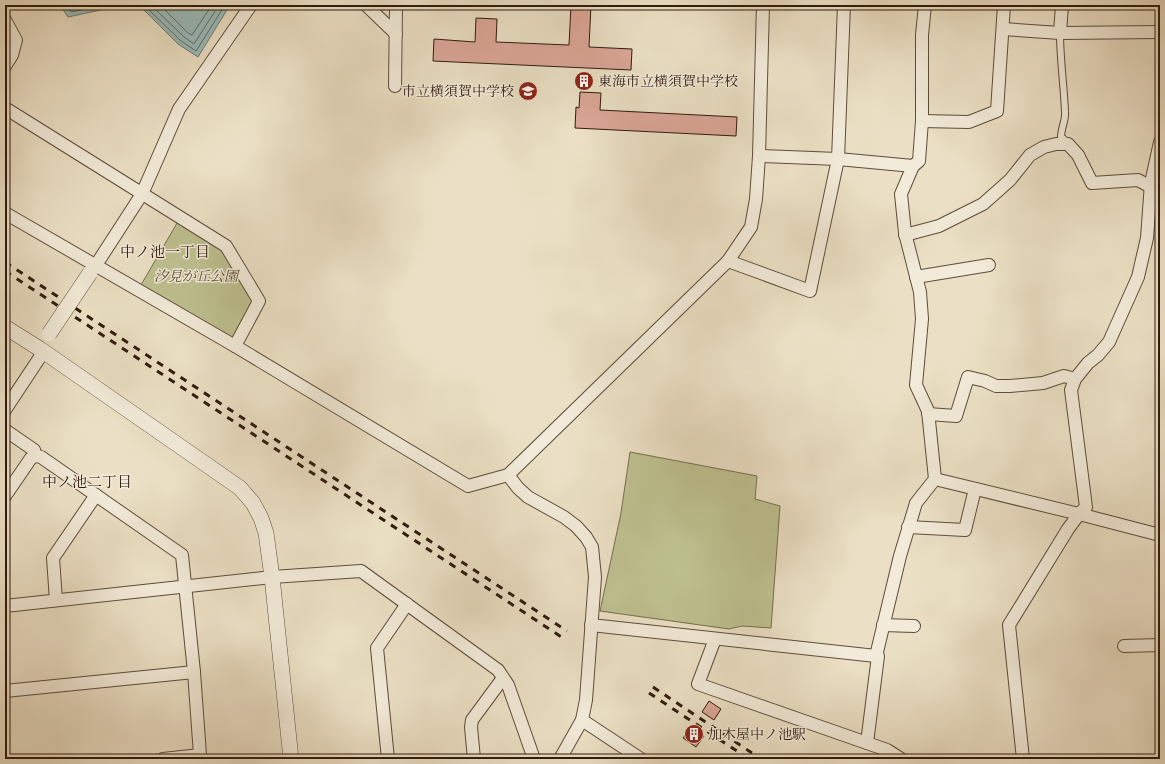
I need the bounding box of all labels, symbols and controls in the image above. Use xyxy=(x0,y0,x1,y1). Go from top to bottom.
building icon: 東海市立横須賀中学校 xyxy=(573,70,595,92)
place label: 東海市立横須賀中学校 xyxy=(598,73,738,91)
school or university icon: 市立横須賀中学校 xyxy=(517,80,539,102)
place label: 市立横須賀中学校 xyxy=(402,83,514,101)
district label: 中ノ池一丁目 xyxy=(120,243,210,262)
park label: 汐見が丘公園 xyxy=(154,268,240,286)
district label: 中ノ池二丁目 xyxy=(42,473,132,492)
building icon: 加木屋中ノ池駅 xyxy=(683,723,705,745)
place label: 加木屋中ノ池駅 xyxy=(708,726,806,744)

